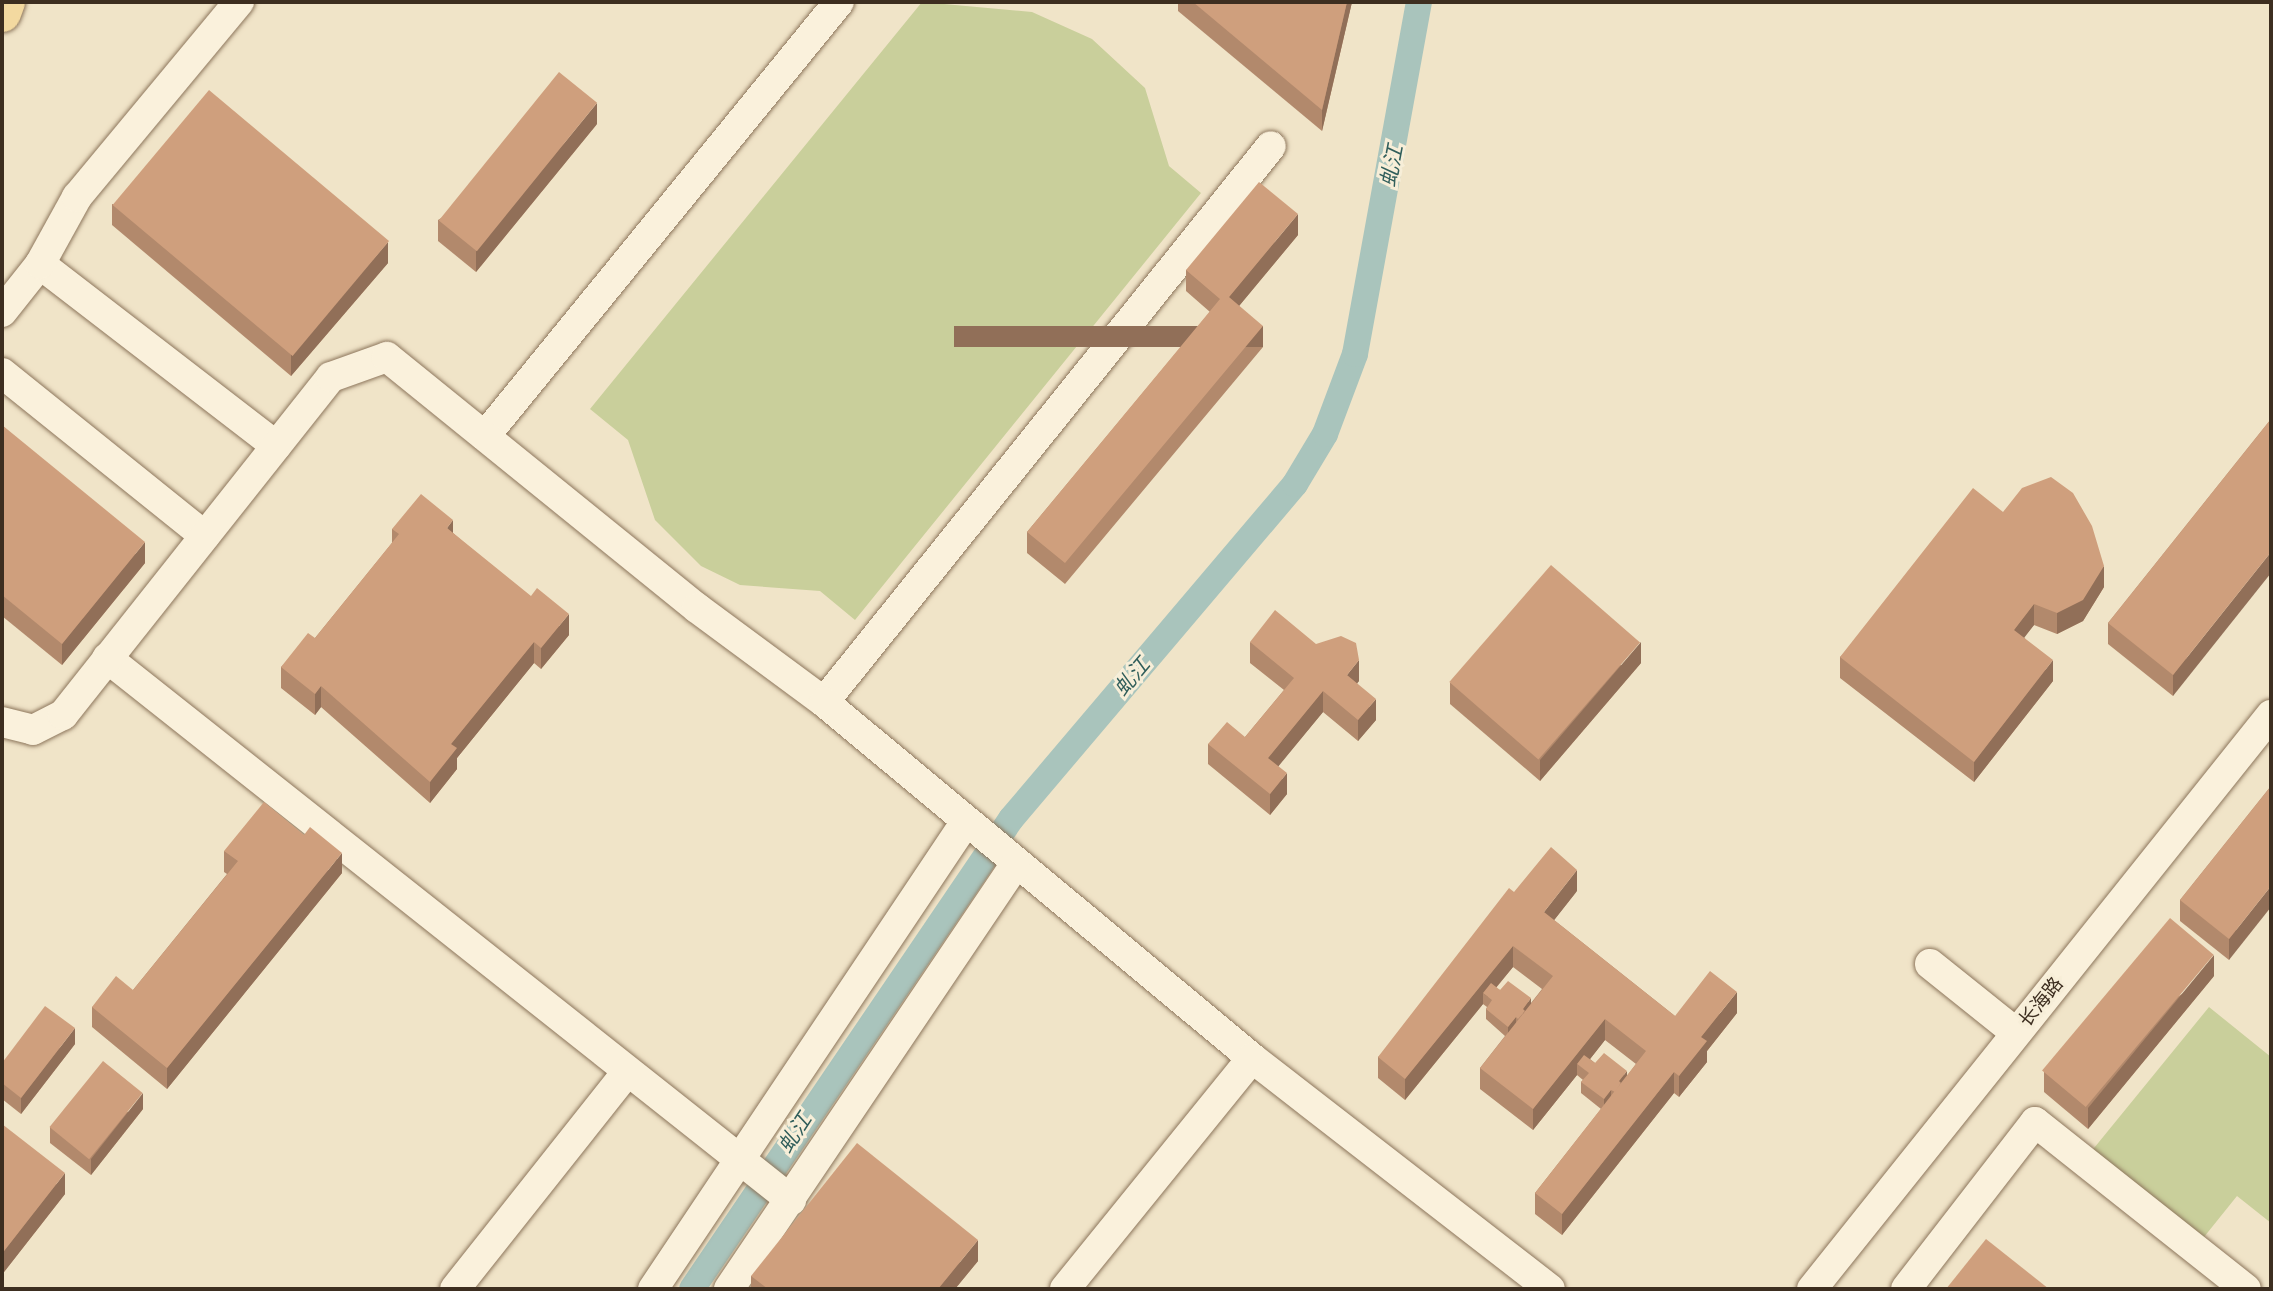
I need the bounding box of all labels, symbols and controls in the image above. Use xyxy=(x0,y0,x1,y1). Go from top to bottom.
water label: 虬江 xyxy=(1376,143,1408,189)
water label: 虬江 xyxy=(1109,653,1155,701)
street label: 长海路 xyxy=(2014,973,2068,1031)
water label: 虬江 xyxy=(773,1109,817,1157)

